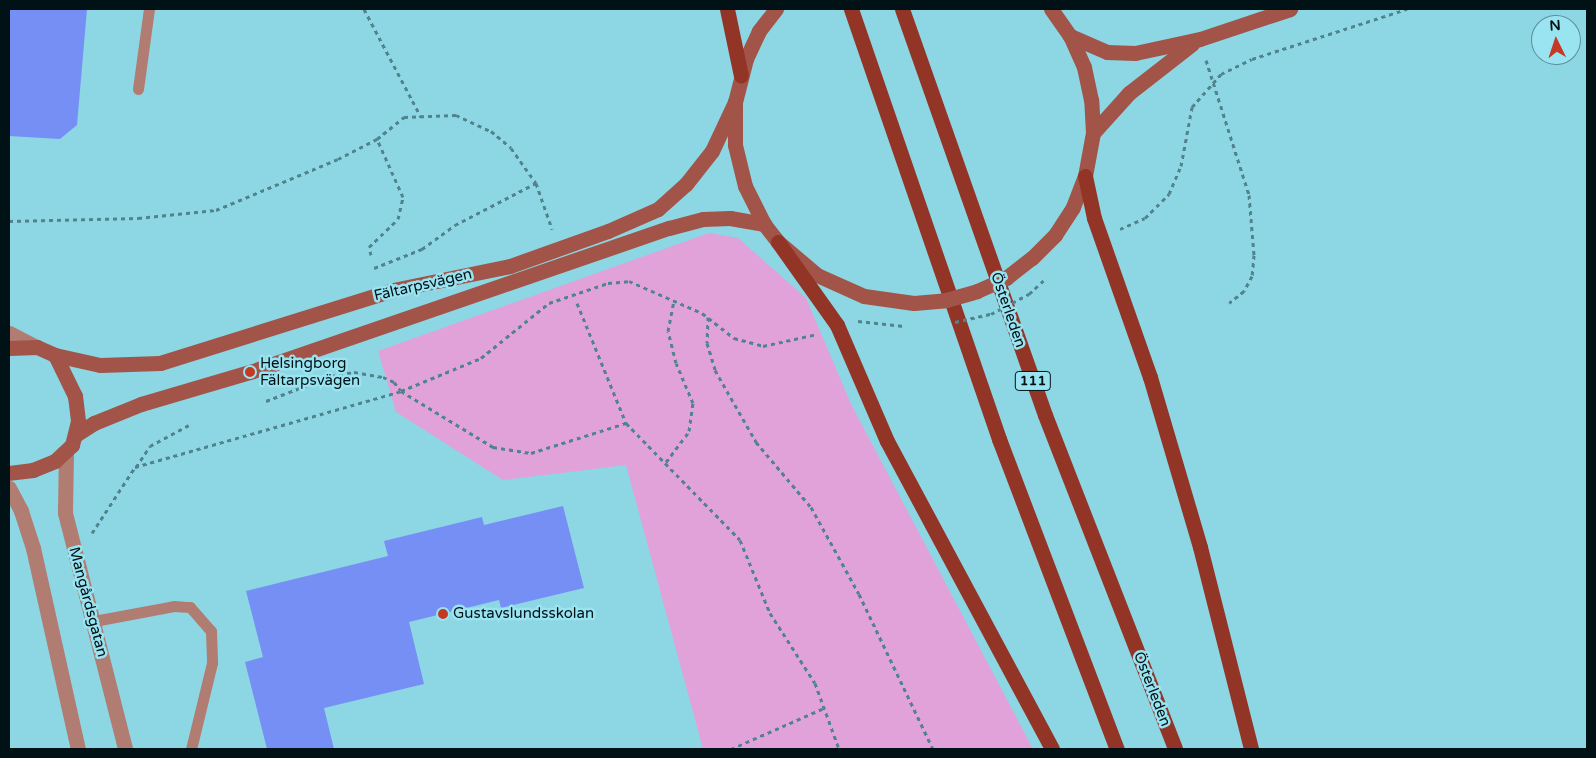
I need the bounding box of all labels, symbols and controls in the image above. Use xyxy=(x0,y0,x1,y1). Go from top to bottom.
north arrow xyxy=(1531,15,1581,65)
text: N xyxy=(1549,17,1561,34)
street label: Fältarpsvägen xyxy=(372,265,474,305)
street label: Österleden xyxy=(987,270,1029,350)
place label: Helsingborg Fältarpsvägen xyxy=(260,354,360,389)
marker: Helsingborg Fältarpsvägen xyxy=(244,366,256,378)
road number: 111 xyxy=(1014,370,1052,392)
street label: Mangårdsgatan xyxy=(65,545,111,659)
place label: Gustavslundsskolan xyxy=(453,605,594,623)
marker: Gustavslundsskolan xyxy=(437,608,449,620)
street label: Österleden xyxy=(1130,649,1174,729)

